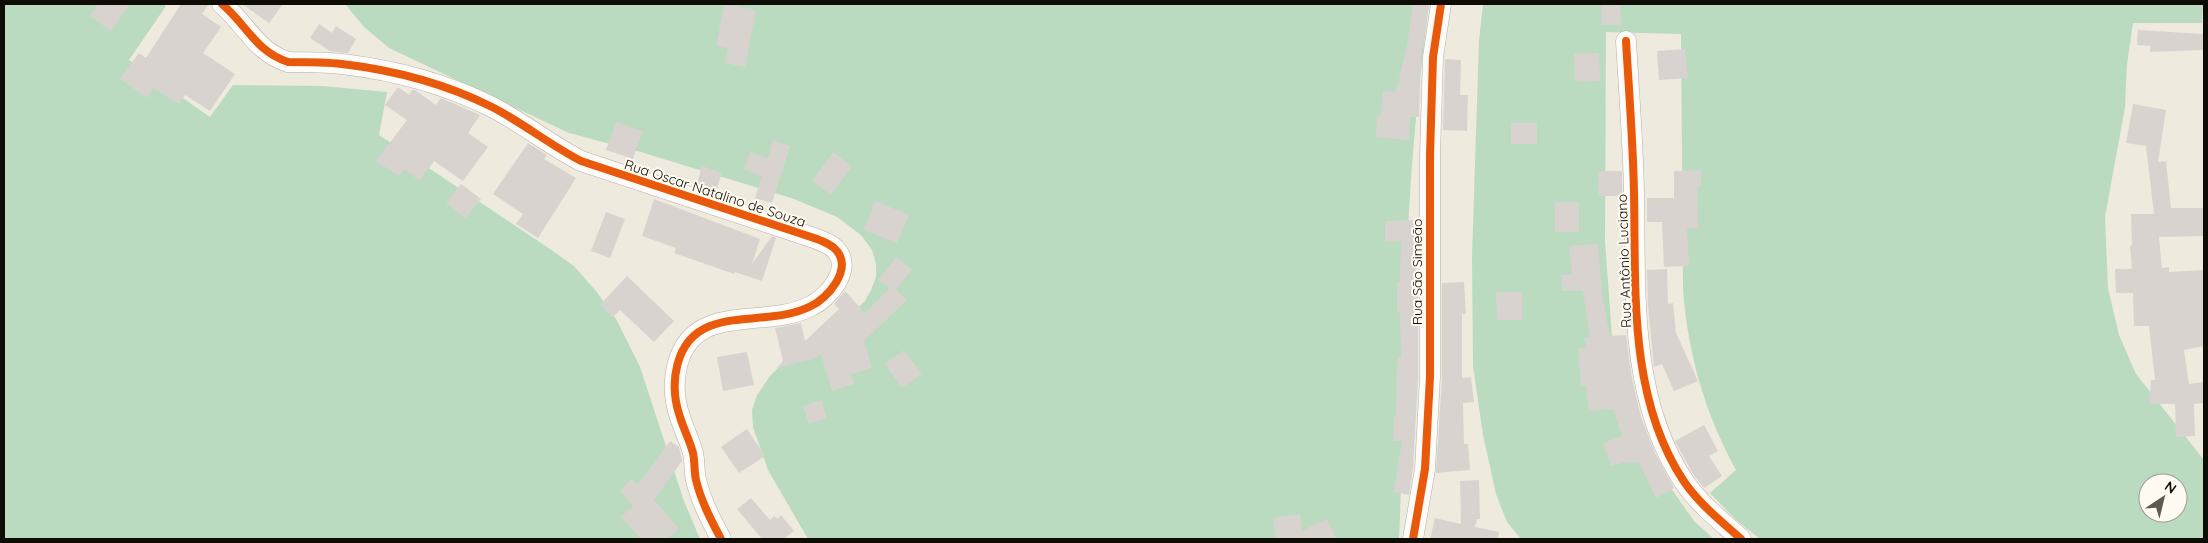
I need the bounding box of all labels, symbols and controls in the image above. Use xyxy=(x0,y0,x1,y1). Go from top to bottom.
street label: Rua Oscar Natalino de Souza xyxy=(622,155,808,231)
street label: Rua Antônio Luciano xyxy=(1613,194,1635,328)
street label: Rua São Simeão xyxy=(1408,219,1426,325)
north arrow xyxy=(2138,473,2188,523)
text: N xyxy=(2161,477,2180,498)

